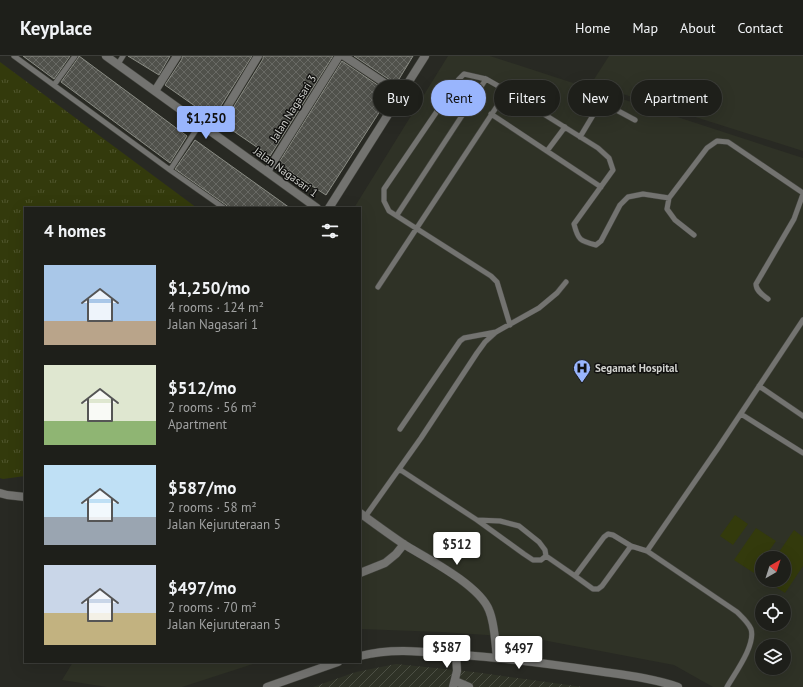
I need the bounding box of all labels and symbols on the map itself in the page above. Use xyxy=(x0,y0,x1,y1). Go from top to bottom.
street label: Jalan Nagasari 3 xyxy=(266,72,319,145)
pin: $1,250 xyxy=(173,106,239,140)
street label: Jalan Nagasari 1 xyxy=(250,143,321,200)
hospital icon: Segamat Hospital xyxy=(572,358,592,383)
place label: Segamat Hospital xyxy=(595,361,679,375)
pin: $512 xyxy=(433,532,481,566)
north arrow xyxy=(755,551,791,587)
pin: $587 xyxy=(423,635,471,669)
pin: $497 xyxy=(495,636,543,670)

